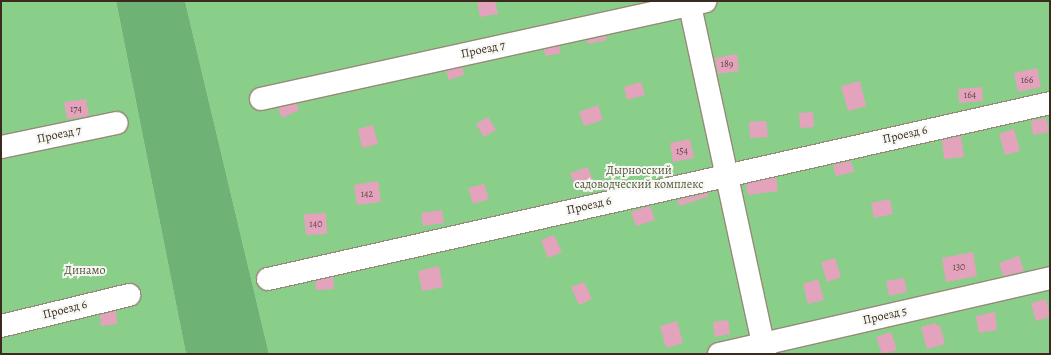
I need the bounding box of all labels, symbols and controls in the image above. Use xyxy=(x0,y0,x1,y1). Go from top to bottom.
street label: Проезд 7 xyxy=(460,38,506,62)
house number: 189 xyxy=(721,58,733,70)
house number: 166 xyxy=(1021,74,1033,86)
house number: 164 xyxy=(964,89,976,101)
house number: 174 xyxy=(70,103,82,115)
street label: Проезд 7 xyxy=(36,123,82,147)
street label: Проезд 6 xyxy=(881,123,929,147)
house number: 154 xyxy=(676,145,688,157)
park label: Дырносский садоводческий комплекс xyxy=(575,164,703,192)
house number: 142 xyxy=(361,188,373,200)
street label: Проезд 6 xyxy=(565,194,613,218)
house number: 140 xyxy=(309,218,323,230)
house number: 130 xyxy=(953,261,965,273)
park label: Динамо xyxy=(64,264,106,278)
street label: Проезд 6 xyxy=(41,298,89,322)
street label: Проезд 5 xyxy=(861,304,909,328)

